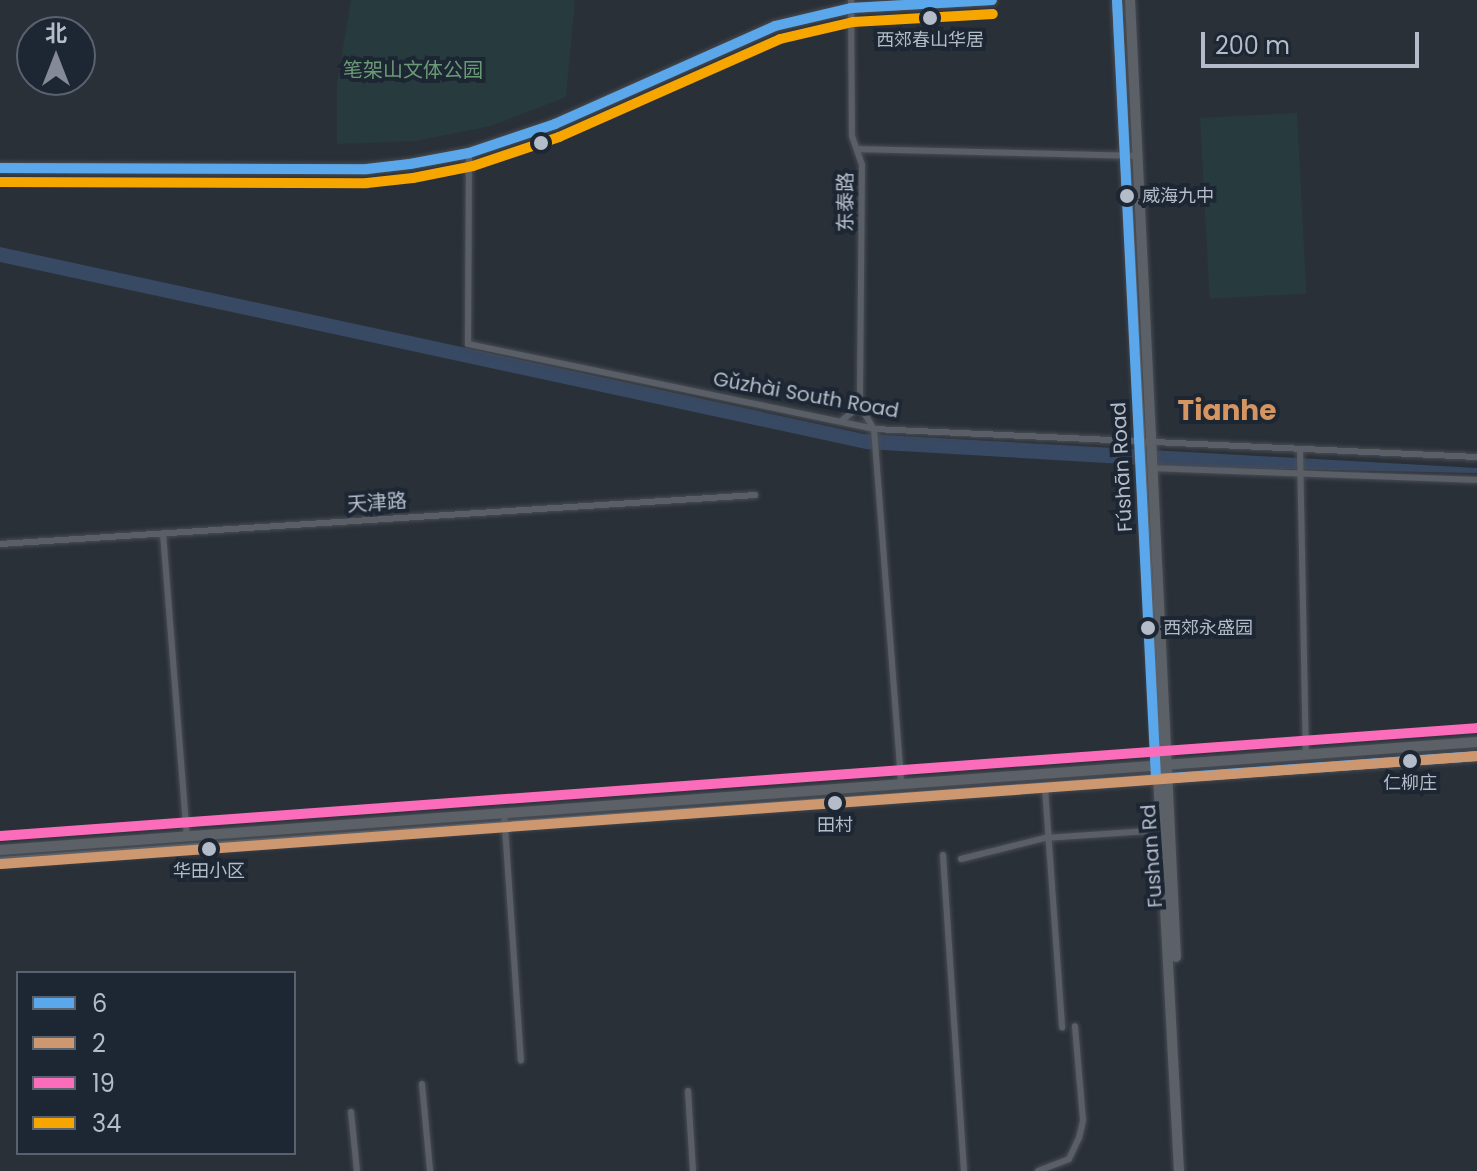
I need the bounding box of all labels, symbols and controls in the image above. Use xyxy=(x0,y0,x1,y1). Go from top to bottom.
marker: 西郊春山华居 xyxy=(922,10,938,26)
north arrow xyxy=(16,16,96,96)
scale bar xyxy=(1205,16,1423,66)
text: 北 xyxy=(45,18,67,49)
place label: 西郊春山华居 xyxy=(876,29,984,51)
text: 200 m xyxy=(1215,29,1290,62)
park label: 笔架山文体公园 xyxy=(343,58,483,82)
unlabelled marker xyxy=(533,135,549,151)
street label: 东泰路 xyxy=(834,172,858,232)
place label: 威海九中 xyxy=(1142,185,1214,207)
marker: 威海九中 xyxy=(1119,188,1135,204)
street label: Gǔzhài South Road xyxy=(711,367,901,423)
district label: Tianhe xyxy=(1178,394,1276,428)
street label: Fúshān Road xyxy=(1107,402,1137,532)
street label: 天津路 xyxy=(346,489,408,517)
place label: 西郊永盛园 xyxy=(1163,617,1253,639)
marker: 西郊永盛园 xyxy=(1140,620,1156,636)
marker: 仁柳庄 xyxy=(1402,753,1418,769)
place label: 仁柳庄 xyxy=(1383,772,1437,794)
marker: 田村 xyxy=(827,795,843,811)
street label: Fushan Rd xyxy=(1136,804,1168,908)
place label: 田村 xyxy=(817,814,853,836)
marker: 华田小区 xyxy=(201,841,217,857)
place label: 华田小区 xyxy=(173,860,245,882)
legend xyxy=(16,971,296,1155)
text: 6 xyxy=(92,987,107,1020)
text: 2 xyxy=(92,1027,106,1060)
text: 19 xyxy=(92,1067,115,1100)
text: 34 xyxy=(92,1107,121,1140)

